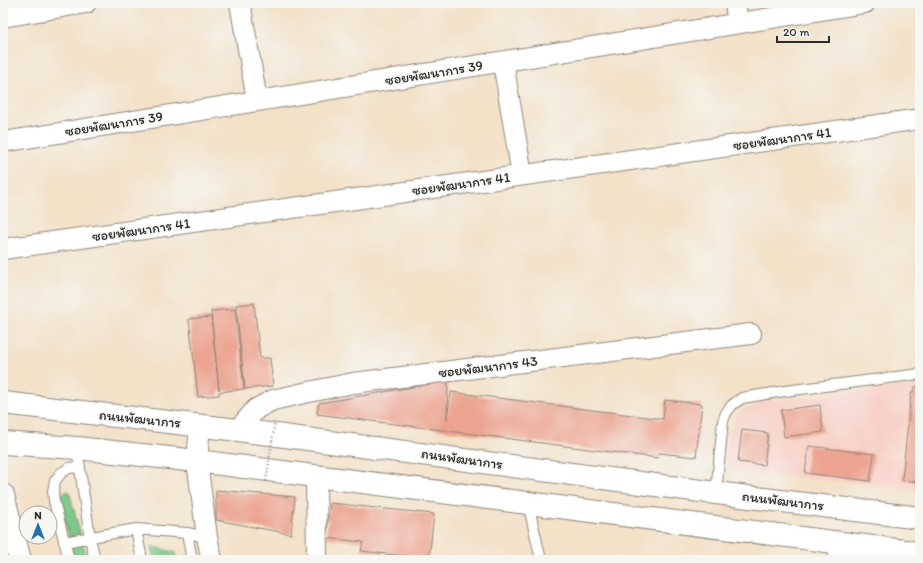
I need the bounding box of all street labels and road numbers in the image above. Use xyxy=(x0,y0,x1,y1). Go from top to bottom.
street label: ซอยพัฒนาการ 39 xyxy=(384,57,484,89)
street label: ซอยพัฒนาการ 39 xyxy=(64,108,164,140)
street label: ซอยพัฒนาการ 41 xyxy=(732,124,833,154)
street label: ซอยพัฒนาการ 41 xyxy=(411,169,512,199)
street label: ซอยพัฒนาการ 41 xyxy=(91,215,192,245)
street label: ซอยพัฒนาการ 43 xyxy=(437,352,539,382)
street label: ถนนพัฒนาการ xyxy=(98,406,182,432)
street label: ถนนพัฒนาการ xyxy=(420,445,505,473)
street label: ถนนพัฒนาการ xyxy=(741,488,825,515)

